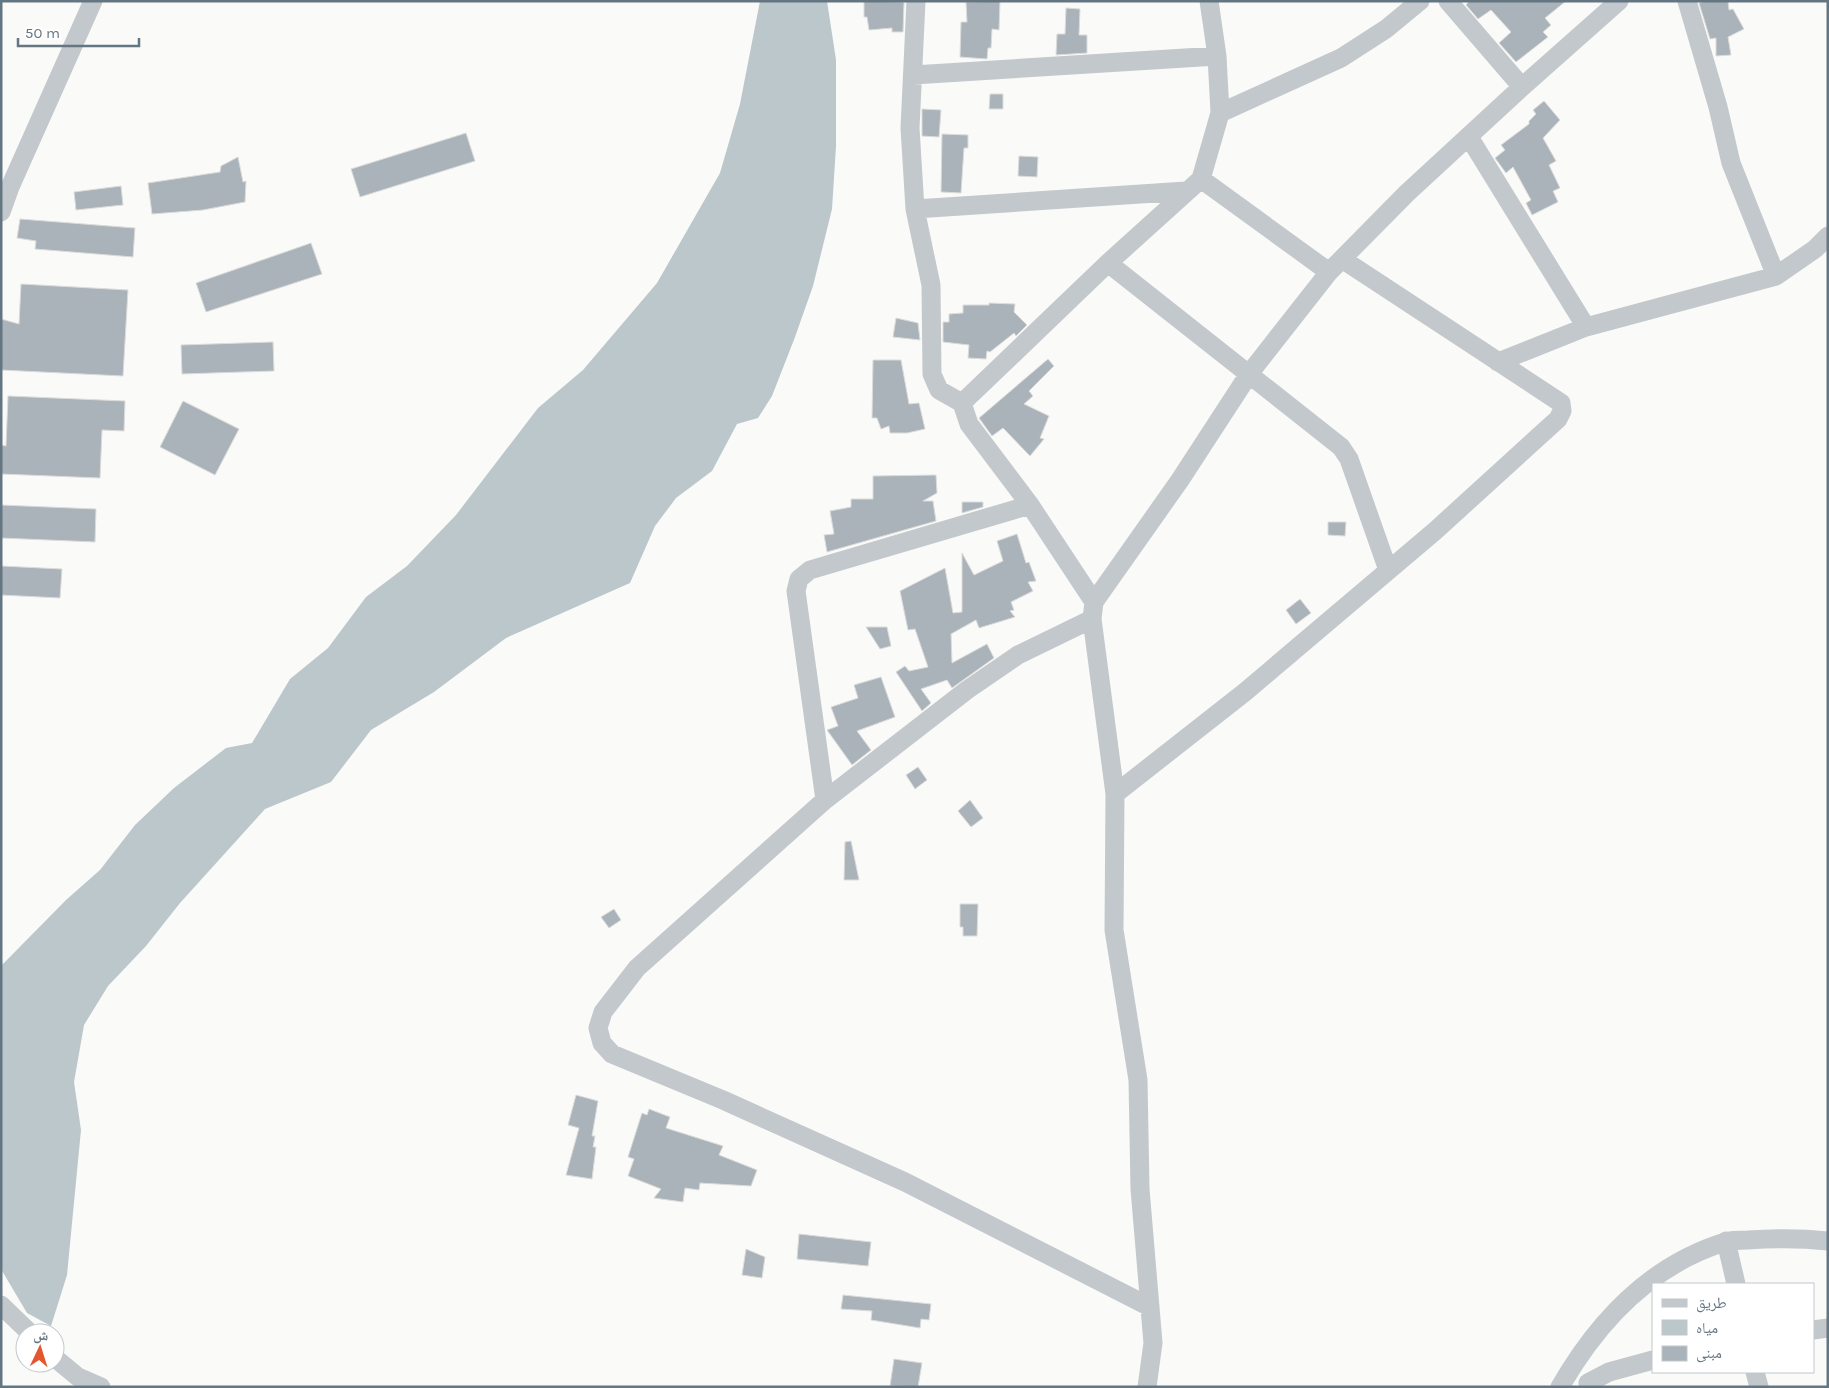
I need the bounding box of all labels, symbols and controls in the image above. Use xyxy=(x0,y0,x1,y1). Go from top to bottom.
scale bar xyxy=(18,15,139,47)
text: 50 m xyxy=(25,24,60,42)
legend xyxy=(1652,1283,1814,1373)
text: طريق xyxy=(1696,1294,1727,1313)
text: مياه xyxy=(1696,1319,1718,1337)
north arrow xyxy=(15,1323,65,1373)
text: ش xyxy=(33,1327,49,1345)
text: مبنى xyxy=(1696,1344,1722,1363)

